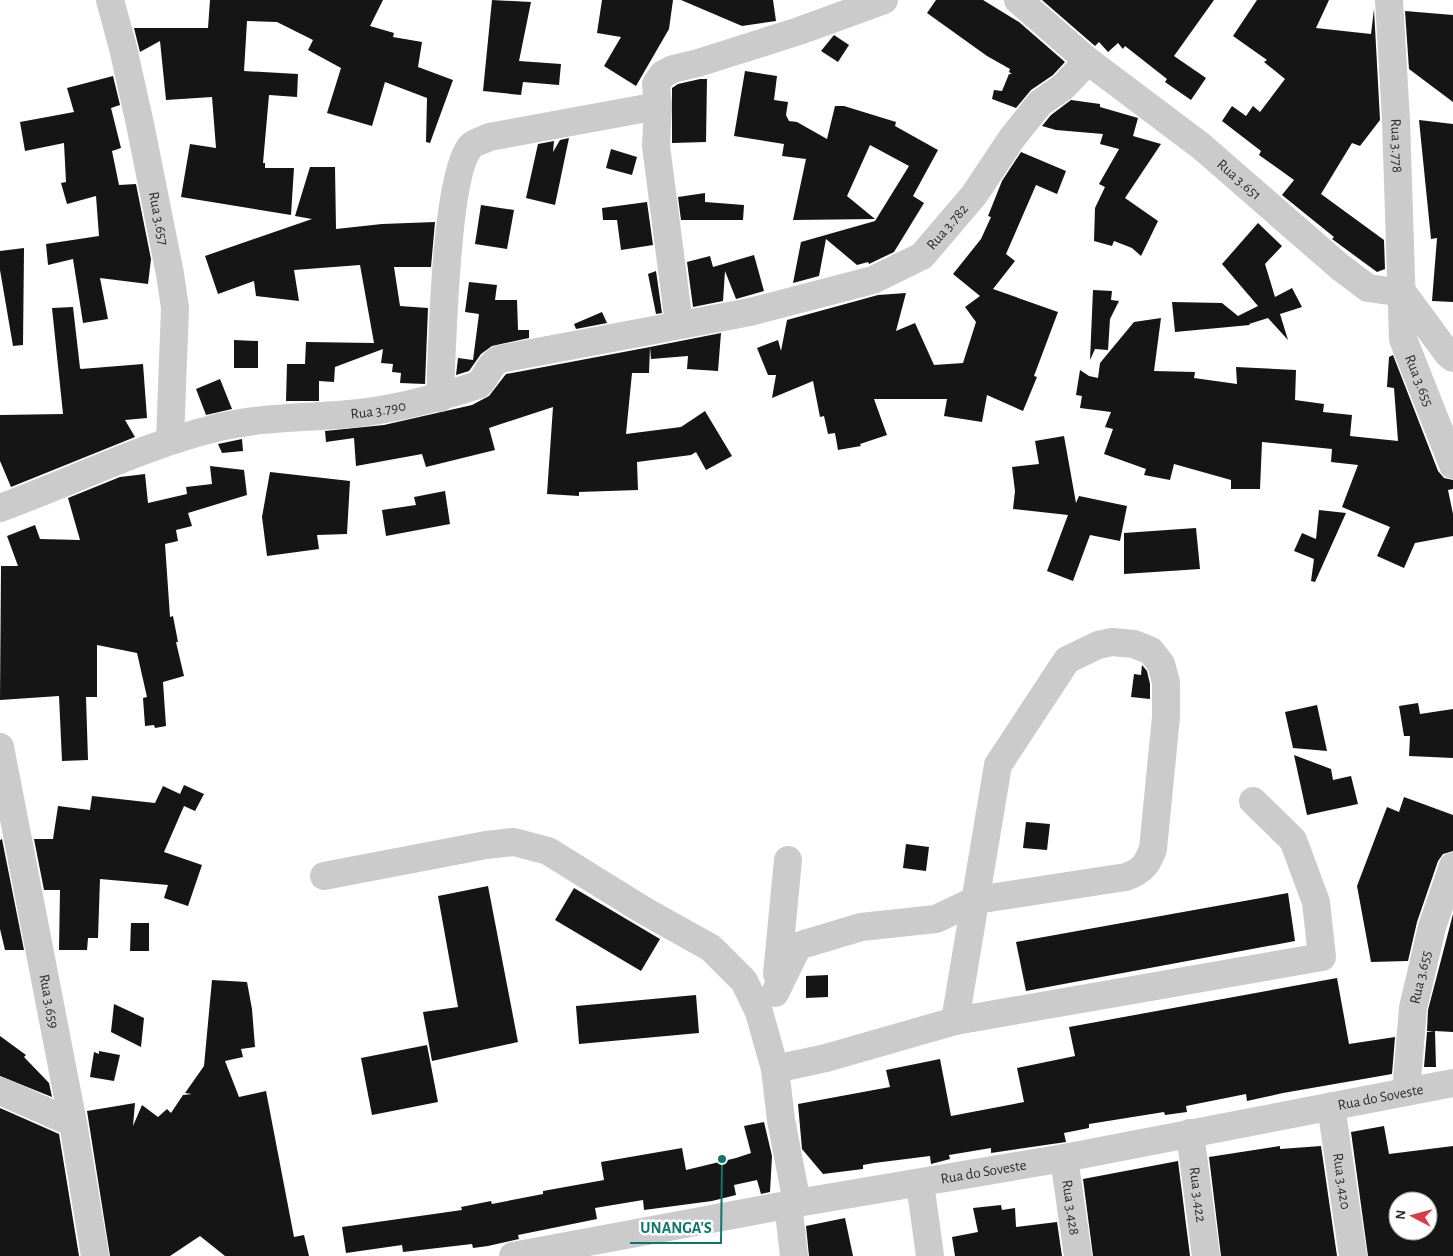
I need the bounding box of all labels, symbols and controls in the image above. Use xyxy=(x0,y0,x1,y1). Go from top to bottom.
street label: Rua 3.778 xyxy=(1388,118,1405,173)
street label: Rua 3.651 xyxy=(1214,157,1264,203)
street label: Rua 3.657 xyxy=(146,191,171,247)
street label: Rua 3.782 xyxy=(924,201,971,253)
street label: Rua 3.655 xyxy=(1402,353,1436,409)
street label: Rua 3.790 xyxy=(350,398,408,422)
street label: Rua 3.655 xyxy=(1407,949,1434,1005)
street label: Rua 3.659 xyxy=(36,973,61,1030)
street label: Rua do Soveste xyxy=(1337,1082,1425,1113)
street label: Rua 3.420 xyxy=(1330,1152,1353,1210)
street label: Rua do Soveste xyxy=(940,1157,1028,1187)
street label: Rua 3.422 xyxy=(1186,1166,1209,1223)
street label: Rua 3.428 xyxy=(1059,1179,1082,1236)
north arrow xyxy=(1388,1191,1438,1241)
text: N xyxy=(1394,1209,1409,1220)
callout: UNANGA'S xyxy=(630,1212,721,1243)
text: UNANGA'S xyxy=(640,1220,712,1236)

